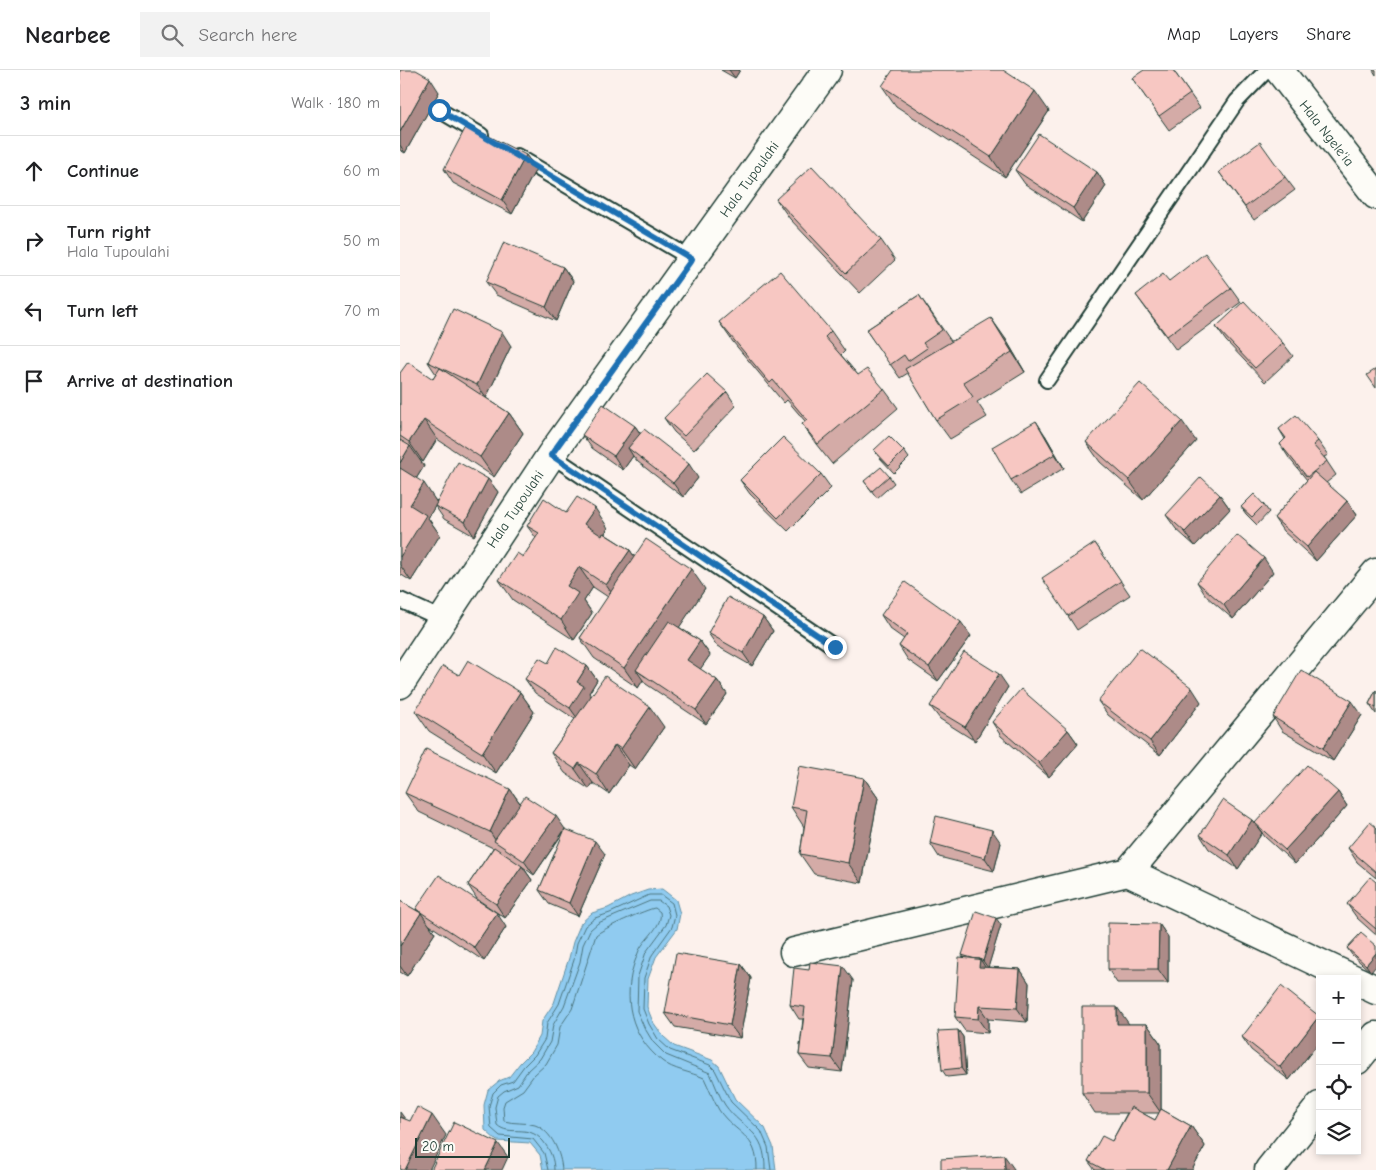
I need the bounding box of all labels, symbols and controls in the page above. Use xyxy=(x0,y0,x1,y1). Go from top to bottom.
search box xyxy=(140,12,490,57)
text: Nearbee xyxy=(25,21,110,49)
icon: search xyxy=(158,21,186,49)
text: Search here xyxy=(198,24,297,46)
text: Map xyxy=(1167,24,1201,45)
text: Layers xyxy=(1229,24,1278,45)
text: Share xyxy=(1306,24,1351,45)
text: 3 min xyxy=(20,91,71,115)
text: Walk · 180 m xyxy=(291,94,380,112)
street label: Hala Ngele'ia xyxy=(1296,97,1358,170)
route start xyxy=(428,99,451,122)
street label: Hala Tupoulahi xyxy=(716,138,783,221)
icon: ahead xyxy=(20,157,48,185)
text: Continue xyxy=(67,160,139,182)
text: 60 m xyxy=(343,162,380,180)
text: Turn right xyxy=(67,221,151,243)
icon: right xyxy=(20,227,48,255)
text: 50 m xyxy=(343,232,380,250)
text: Hala Tupoulahi xyxy=(67,243,170,261)
icon: left xyxy=(20,297,48,325)
text: Turn left xyxy=(67,300,138,322)
text: 70 m xyxy=(344,302,380,320)
icon: arrive xyxy=(20,367,48,395)
text: Arrive at destination xyxy=(67,370,233,392)
street label: Hala Tupoulahi xyxy=(483,467,548,551)
route end xyxy=(824,636,847,659)
map controls xyxy=(1316,975,1361,1155)
button: + xyxy=(1316,975,1361,1020)
button: − xyxy=(1316,1020,1361,1065)
button: locate xyxy=(1316,1065,1361,1110)
button: layers xyxy=(1316,1110,1361,1155)
scale bar xyxy=(415,1135,510,1158)
text: 20 m xyxy=(422,1138,454,1155)

